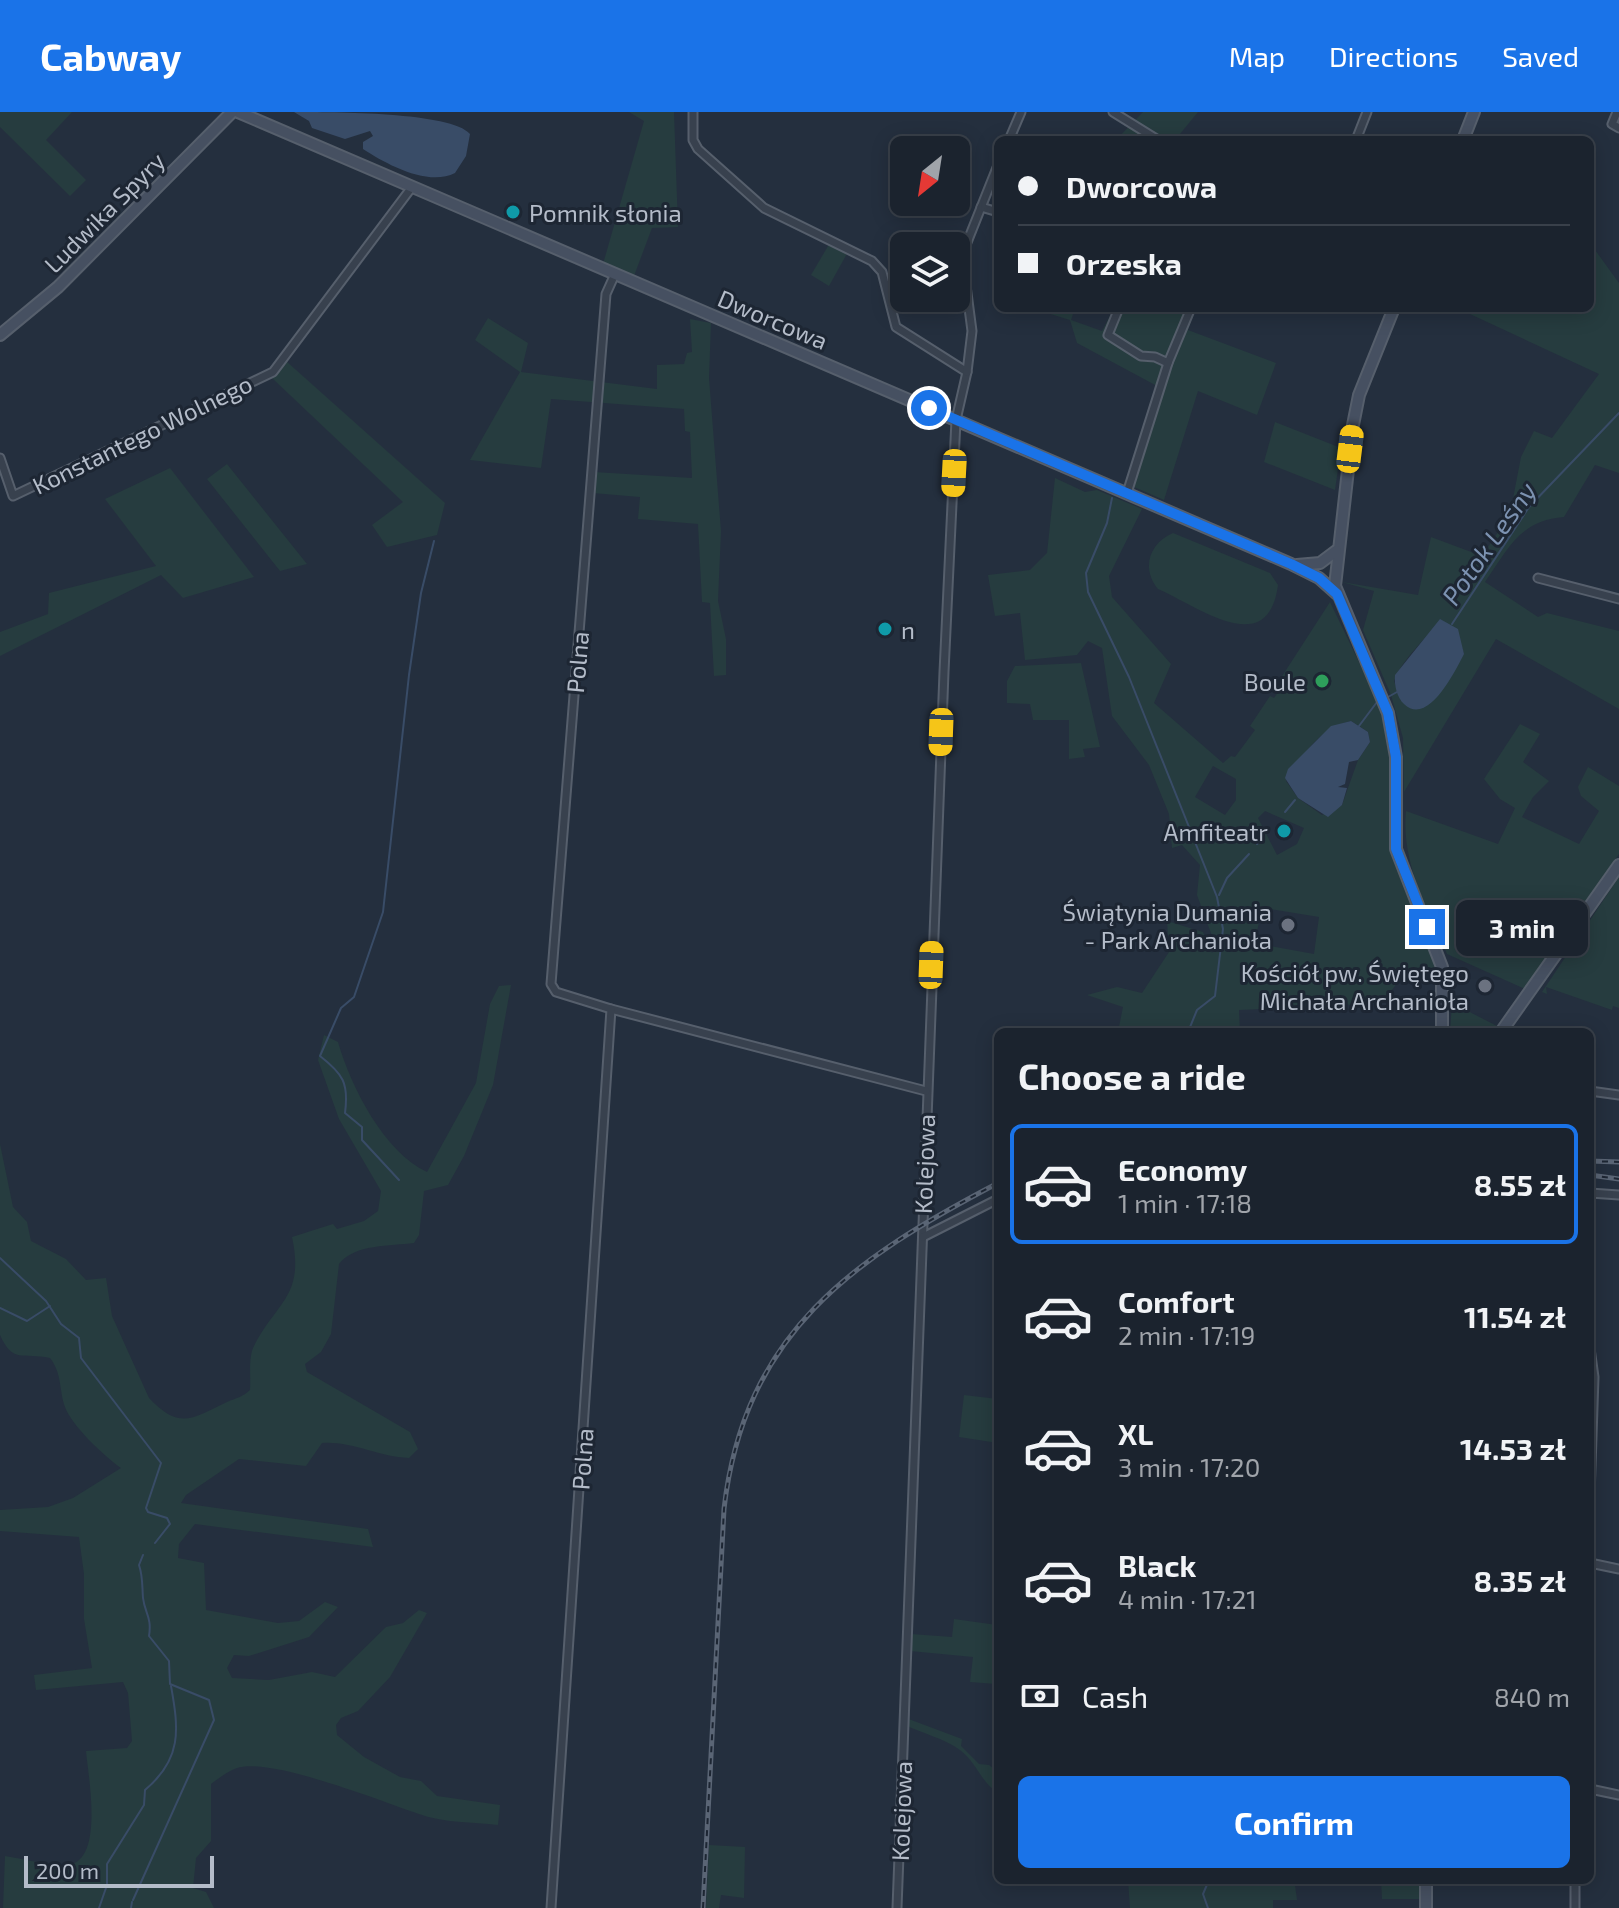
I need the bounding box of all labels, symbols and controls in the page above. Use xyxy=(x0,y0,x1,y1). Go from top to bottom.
text: Cabway xyxy=(40,33,182,79)
text: Map xyxy=(1229,39,1285,73)
text: Directions xyxy=(1329,39,1458,73)
text: Saved xyxy=(1502,39,1579,73)
north arrow xyxy=(890,136,970,216)
map controls xyxy=(890,136,970,312)
street label: Ludwika Spyry xyxy=(38,145,171,278)
text: Dworcowa xyxy=(1066,168,1217,204)
place label: Pomnik słonia xyxy=(529,198,682,227)
marker: Pomnik słonia xyxy=(504,203,522,221)
button: layers xyxy=(890,232,970,312)
text: Orzeska xyxy=(1066,245,1182,281)
street label: Dworcowa xyxy=(714,283,832,355)
street label: Konstantego Wolnego xyxy=(27,368,257,500)
route start xyxy=(911,390,947,426)
car xyxy=(1335,424,1365,474)
car xyxy=(941,448,967,498)
water label: Potok Leśny xyxy=(1434,476,1542,611)
place label: n xyxy=(901,615,915,644)
marker: n xyxy=(876,620,894,638)
street label: Polna xyxy=(560,630,594,694)
place label: Boule xyxy=(1244,667,1306,696)
marker: Boule xyxy=(1313,672,1331,690)
car xyxy=(928,708,954,756)
place label: Amfiteatr xyxy=(1164,817,1268,846)
marker: Amfiteatr xyxy=(1275,822,1293,840)
place label: Świątynia Dumania - Park Archanioła xyxy=(1063,897,1272,954)
callout: 3 min xyxy=(1455,899,1587,955)
route end xyxy=(1409,909,1445,945)
text: 3 min xyxy=(1489,912,1555,943)
marker: Świątynia Dumania - Park Archanioła xyxy=(1279,916,1297,934)
car xyxy=(918,941,944,989)
place label: Kościół pw. Świętego Michała Archanioła xyxy=(1241,958,1469,1015)
marker: Kościół pw. Świętego Michała Archanioła xyxy=(1476,977,1494,995)
text: Choose a ride xyxy=(1018,1054,1246,1097)
street label: Kolejowa xyxy=(908,1114,940,1214)
icon: car xyxy=(1022,1148,1094,1220)
text: Economy xyxy=(1118,1151,1247,1187)
text: 8.55 zł xyxy=(1474,1166,1566,1202)
text: 1 min · 17:18 xyxy=(1118,1187,1252,1218)
icon: car xyxy=(1022,1280,1094,1352)
text: Comfort xyxy=(1118,1283,1235,1319)
text: 11.54 zł xyxy=(1464,1298,1566,1334)
text: 2 min · 17:19 xyxy=(1118,1319,1256,1350)
icon: car xyxy=(1022,1412,1094,1484)
text: XL xyxy=(1118,1415,1153,1451)
street label: Polna xyxy=(565,1427,599,1491)
text: 14.53 zł xyxy=(1460,1430,1566,1466)
text: 3 min · 17:20 xyxy=(1118,1451,1260,1482)
icon: car xyxy=(1022,1544,1094,1616)
text: Black xyxy=(1118,1547,1196,1583)
text: 8.35 zł xyxy=(1473,1562,1566,1598)
text: 4 min · 17:21 xyxy=(1118,1583,1257,1614)
icon: cash xyxy=(1018,1674,1062,1718)
text: Cash xyxy=(1082,1678,1148,1714)
text: 840 m xyxy=(1494,1681,1570,1712)
street label: Kolejowa xyxy=(885,1761,917,1861)
button: Confirm xyxy=(1018,1776,1570,1868)
scale bar xyxy=(24,1852,214,1888)
text: 200 m xyxy=(36,1857,99,1883)

